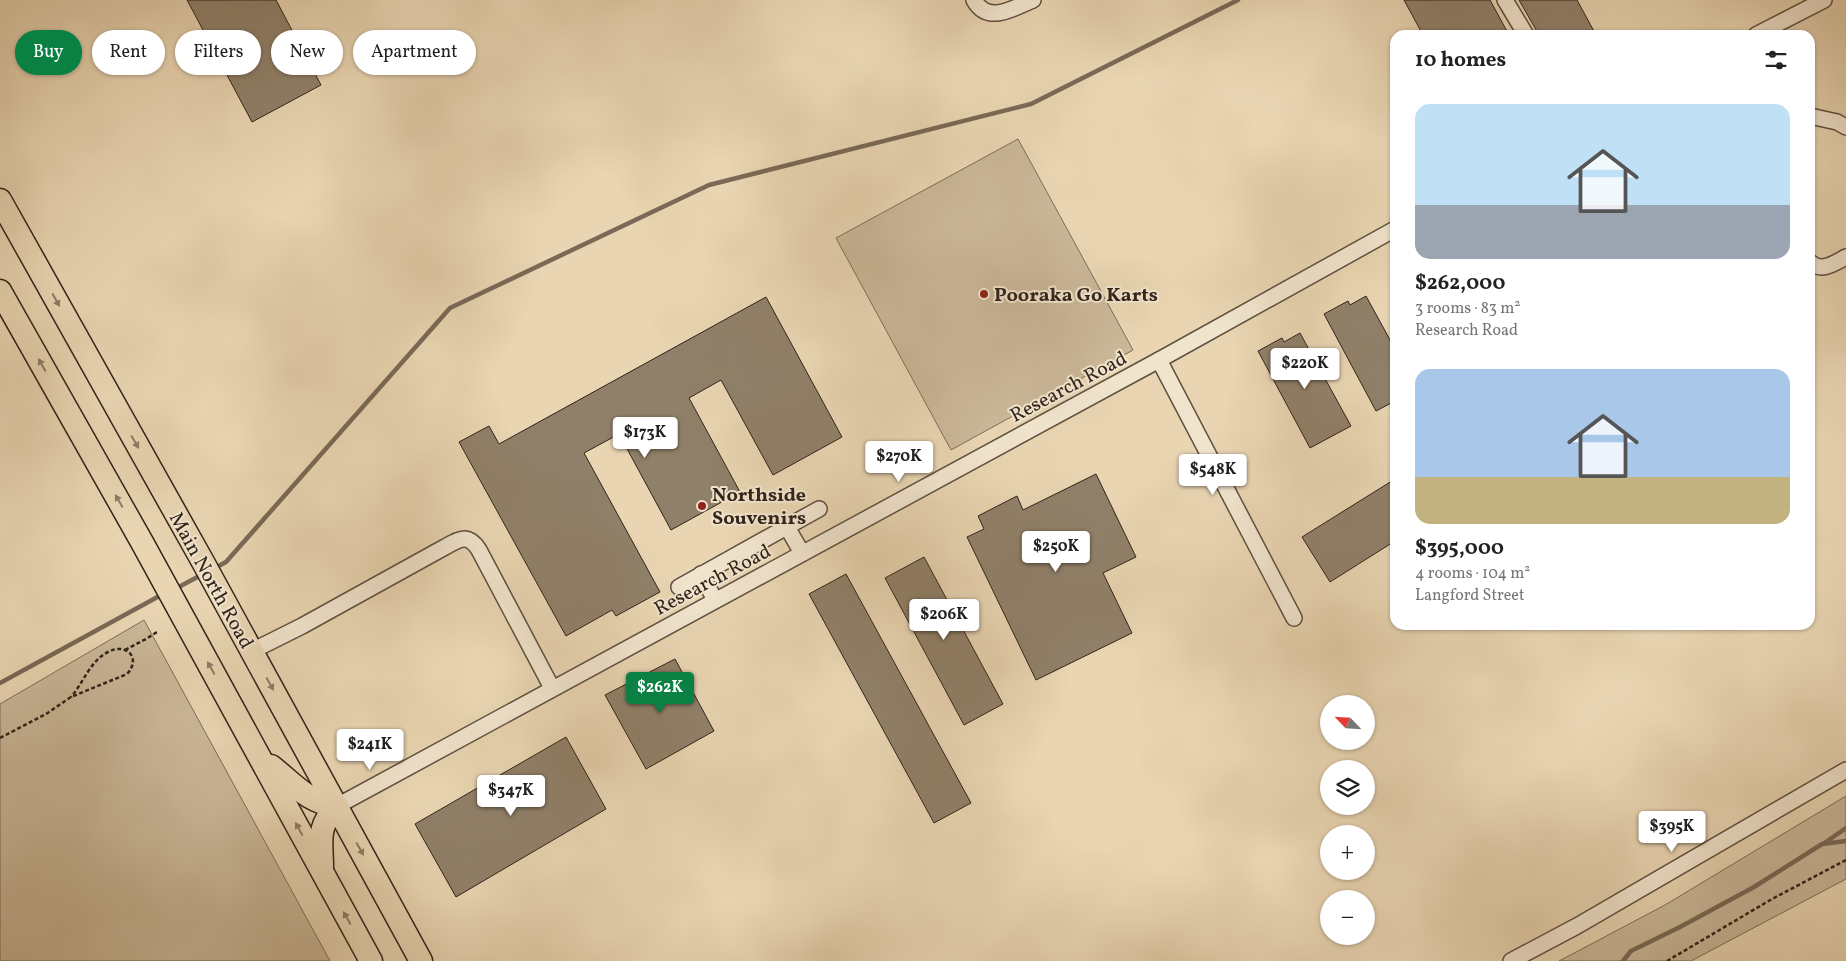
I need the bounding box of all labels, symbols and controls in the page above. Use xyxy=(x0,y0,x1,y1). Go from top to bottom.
chip: Buy xyxy=(15,30,82,75)
chip: Rent xyxy=(92,30,165,75)
chip: Filters xyxy=(175,30,261,75)
chip: New xyxy=(271,30,343,75)
chip: Apartment xyxy=(353,30,476,75)
text: 10 homes xyxy=(1415,46,1506,75)
icon: filters xyxy=(1762,46,1790,74)
icon: home xyxy=(1558,136,1648,226)
text: $262,000 xyxy=(1415,269,1505,298)
place label: Pooraka Go Karts xyxy=(994,282,1158,310)
marker: Pooraka Go Karts xyxy=(978,288,990,300)
one-way arrow xyxy=(51,294,60,307)
text: 3 rooms · 83 m² xyxy=(1415,298,1520,320)
text: Research Road xyxy=(1415,320,1518,342)
street label: Research Road xyxy=(1006,345,1132,430)
pin: $220K xyxy=(1270,348,1340,390)
text: $220K xyxy=(1282,353,1328,375)
one-way arrow xyxy=(37,359,46,372)
icon: home xyxy=(1558,401,1648,491)
pin: $173K xyxy=(610,416,680,459)
text: $173K xyxy=(624,422,666,444)
one-way arrow xyxy=(130,436,139,449)
pin: $270K xyxy=(864,440,934,483)
text: $270K xyxy=(876,446,922,468)
pin: $548K xyxy=(1178,454,1248,496)
text: $548K xyxy=(1190,459,1236,481)
place label: Northside Souvenirs xyxy=(712,482,806,533)
one-way arrow xyxy=(115,494,123,509)
marker: Northside Souvenirs xyxy=(696,500,708,512)
street label: Main North Road xyxy=(161,507,259,654)
pin: $250K xyxy=(1021,530,1091,573)
text: $395,000 xyxy=(1415,534,1504,563)
text: $250K xyxy=(1033,536,1079,558)
street label: Research Road xyxy=(650,538,776,623)
text: 4 rooms · 104 m² xyxy=(1415,563,1530,585)
text: Langford Street xyxy=(1415,585,1525,607)
pin: $206K xyxy=(909,598,979,641)
text: $206K xyxy=(920,604,968,626)
one-way arrow xyxy=(206,662,215,675)
pin: $262K xyxy=(625,672,695,714)
one-way arrow xyxy=(265,677,274,690)
text: $262K xyxy=(637,677,683,699)
north arrow xyxy=(1320,695,1375,750)
map controls xyxy=(1320,695,1375,945)
pin: $241K xyxy=(335,728,405,771)
text: $241K xyxy=(348,734,392,756)
button: layers xyxy=(1320,760,1375,815)
pin: $347K xyxy=(476,774,546,817)
text: $347K xyxy=(488,780,534,802)
pin: $395K xyxy=(1637,810,1707,853)
text: $395K xyxy=(1650,816,1694,838)
one-way arrow xyxy=(295,821,303,836)
button: + xyxy=(1320,825,1375,880)
one-way arrow xyxy=(356,842,365,856)
button: − xyxy=(1320,890,1375,945)
one-way arrow xyxy=(343,912,352,925)

